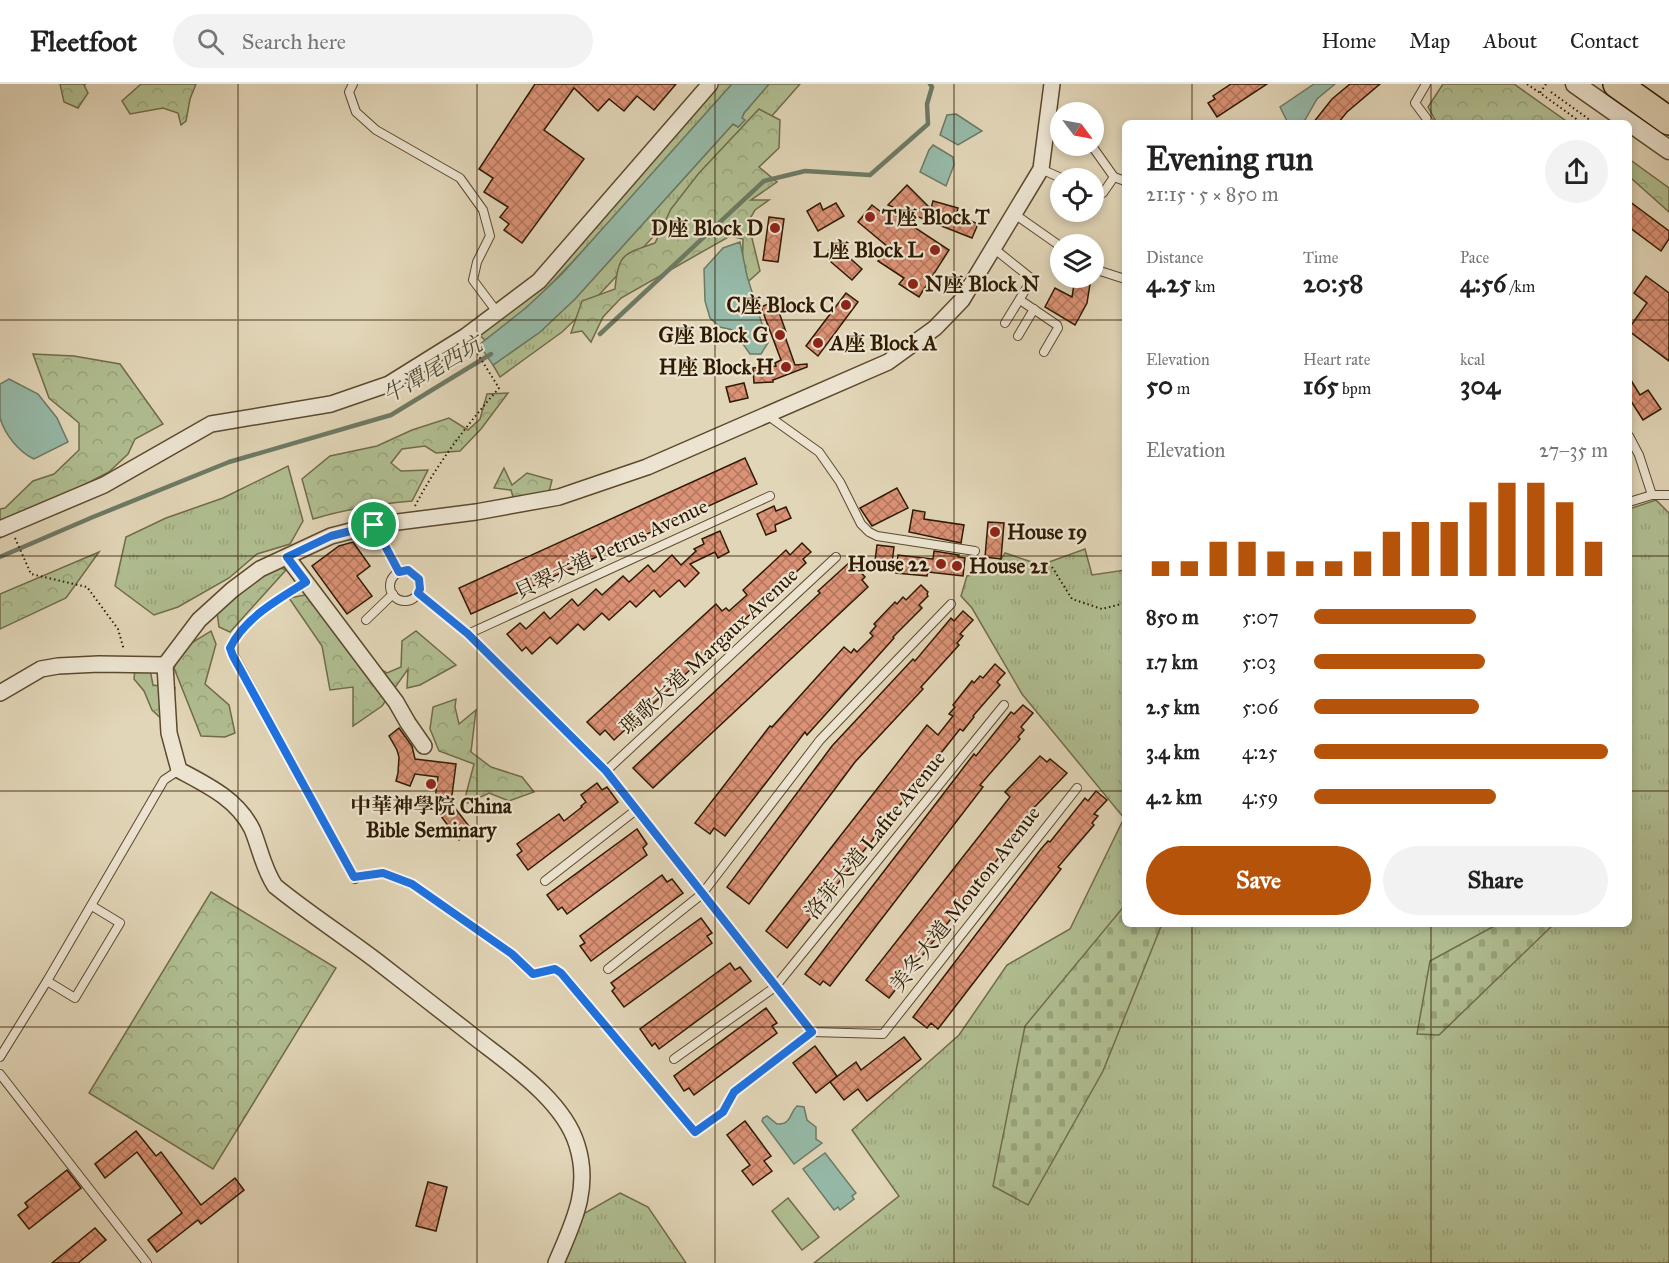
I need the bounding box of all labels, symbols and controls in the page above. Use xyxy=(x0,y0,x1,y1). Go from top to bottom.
search box xyxy=(173,14,593,68)
text: Fleetfoot xyxy=(30,24,137,59)
icon: search xyxy=(194,25,227,58)
text: Search here xyxy=(242,28,346,55)
text: Home xyxy=(1321,28,1376,54)
text: Map xyxy=(1409,28,1450,54)
text: About xyxy=(1483,28,1537,54)
text: Contact xyxy=(1570,28,1639,54)
north arrow xyxy=(1050,102,1104,156)
map controls xyxy=(1050,102,1104,288)
text: Evening run xyxy=(1146,139,1313,179)
button: share xyxy=(1545,140,1608,203)
button: locate xyxy=(1050,168,1104,222)
text: 21:15 · 5 × 850 m xyxy=(1146,182,1279,206)
place label: T座 Block T xyxy=(881,204,990,230)
marker: T座 Block T xyxy=(863,210,877,224)
place label: D座 Block D xyxy=(651,215,763,241)
marker: D座 Block D xyxy=(768,221,782,235)
button: layers xyxy=(1050,234,1104,288)
place label: L座 Block L xyxy=(813,237,923,263)
marker: L座 Block L xyxy=(928,243,942,257)
text: Distance xyxy=(1146,248,1203,267)
text: Time xyxy=(1303,248,1338,267)
text: Pace xyxy=(1460,248,1489,267)
text: 4.25 xyxy=(1146,267,1191,299)
text: 20:58 xyxy=(1303,267,1363,299)
text: 4:56 xyxy=(1460,267,1506,299)
place label: N座 Block N xyxy=(925,271,1040,297)
marker: N座 Block N xyxy=(906,277,920,291)
text: km xyxy=(1191,277,1216,296)
text: /km xyxy=(1506,277,1535,296)
place label: C座 Block C xyxy=(726,292,834,318)
marker: C座 Block C xyxy=(839,298,853,312)
place label: G座 Block G xyxy=(658,322,769,348)
marker: G座 Block G xyxy=(773,328,787,342)
water label: 牛潭尾西坑 xyxy=(378,329,489,409)
place label: A座 Block A xyxy=(828,330,938,356)
marker: A座 Block A xyxy=(811,336,825,350)
text: Elevation xyxy=(1146,350,1210,369)
text: Heart rate xyxy=(1303,350,1370,369)
text: kcal xyxy=(1460,350,1485,369)
place label: H座 Block H xyxy=(659,354,774,380)
marker: H座 Block H xyxy=(779,360,793,374)
text: 50 xyxy=(1146,369,1173,401)
text: 165 xyxy=(1303,369,1339,401)
text: 304 xyxy=(1460,369,1500,401)
text: m xyxy=(1173,379,1190,398)
text: bpm xyxy=(1339,379,1371,398)
text: Elevation xyxy=(1146,438,1225,462)
text: 27–35 m xyxy=(1539,438,1608,462)
street label: 貝翠大道 Petrus Avenue xyxy=(510,493,712,605)
pin xyxy=(348,499,399,550)
icon: arrive xyxy=(357,508,390,541)
place label: House 19 xyxy=(1007,519,1087,545)
marker: House 19 xyxy=(988,525,1002,539)
place label: House 22 xyxy=(848,551,930,577)
place label: House 21 xyxy=(969,553,1048,579)
marker: House 22 xyxy=(934,557,948,571)
marker: House 21 xyxy=(950,559,964,573)
street label: 瑪歌大道 Margaux Avenue xyxy=(615,562,803,740)
text: 850 m xyxy=(1146,605,1199,629)
text: 5:07 xyxy=(1242,605,1279,629)
text: 1.7 km xyxy=(1146,650,1198,674)
text: 5:03 xyxy=(1242,650,1276,674)
text: 2.5 km xyxy=(1146,695,1200,719)
text: 5:06 xyxy=(1242,695,1278,719)
text: 3.4 km xyxy=(1146,740,1200,764)
text: 4:25 xyxy=(1242,740,1277,764)
street label: 洛菲大道 Lafite Avenue xyxy=(799,745,951,924)
marker: 中華神學院 China Bible Seminary xyxy=(424,777,438,791)
text: 4.2 km xyxy=(1146,785,1202,809)
text: 4:59 xyxy=(1242,785,1278,809)
place label: 中華神學院 China Bible Seminary xyxy=(350,793,513,843)
street label: 美冬大道 Mouton Avenue xyxy=(884,801,1046,997)
button: Save xyxy=(1146,846,1371,915)
button: Share xyxy=(1383,846,1608,915)

